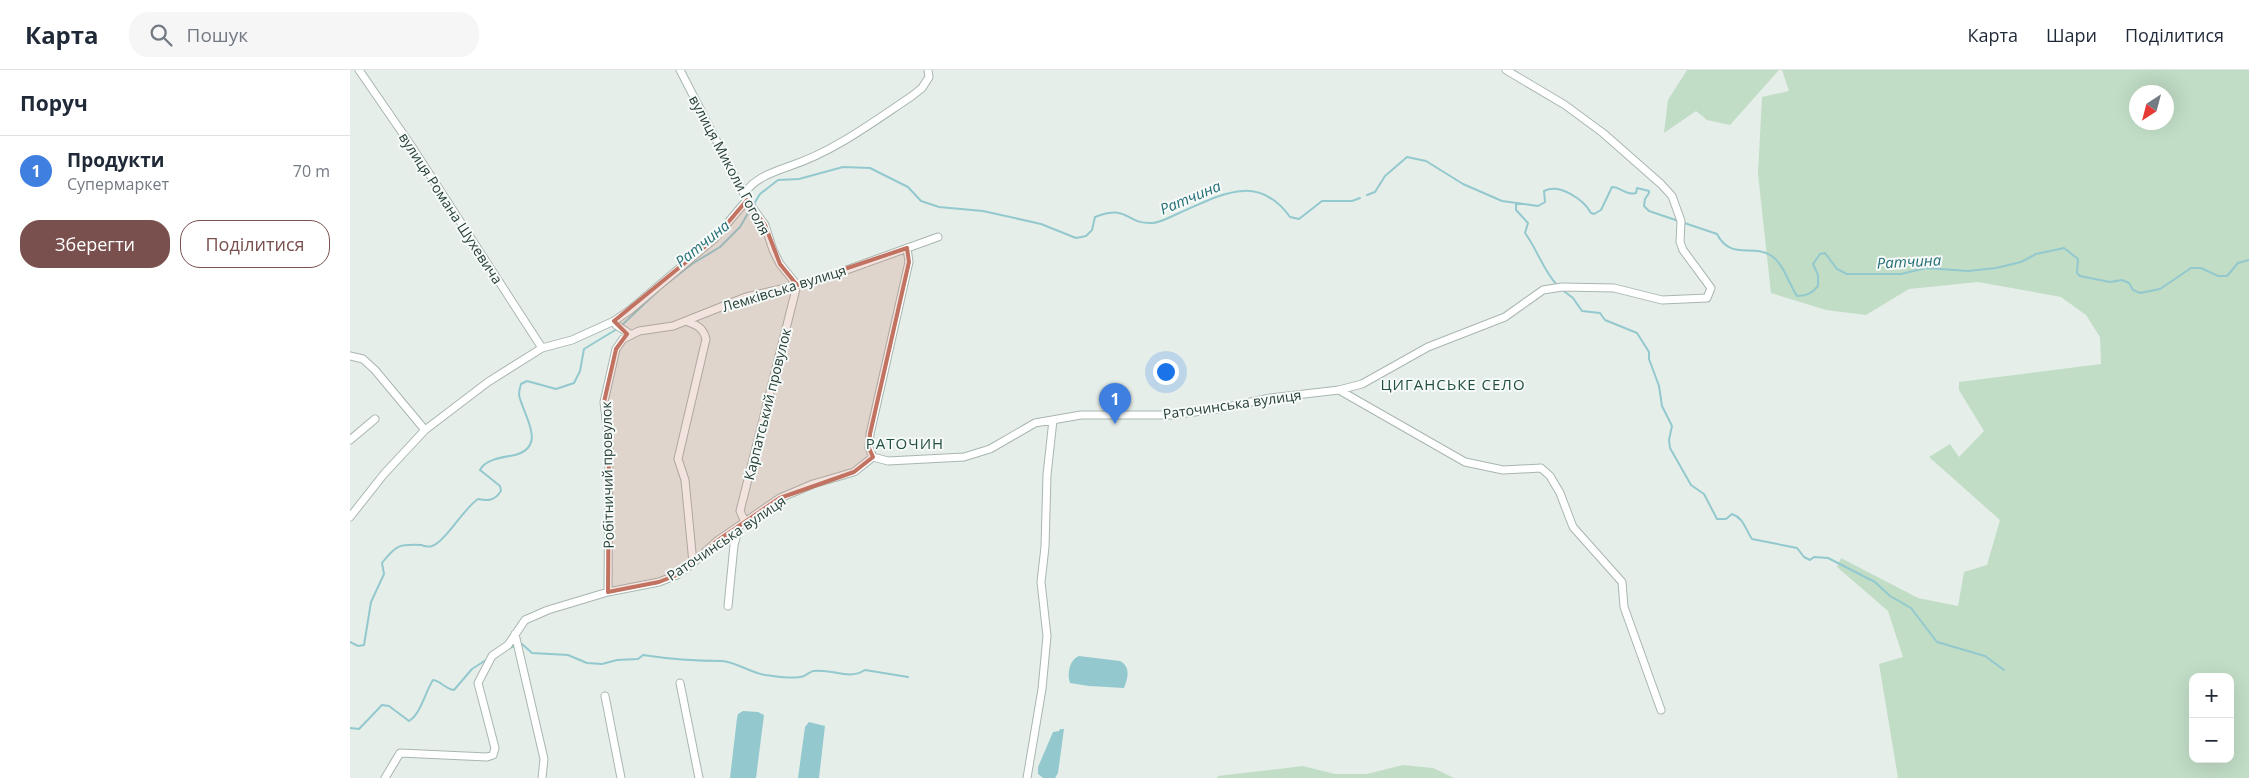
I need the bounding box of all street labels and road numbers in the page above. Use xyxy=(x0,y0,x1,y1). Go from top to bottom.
street label: вулиця Миколи Гоголя xyxy=(685,92,775,238)
street label: вулиця Романа Шухевича xyxy=(395,129,507,287)
street label: Лемківська вулиця xyxy=(720,260,848,316)
street label: Карпатський провулок xyxy=(739,325,795,482)
street label: Раточинська вулиця xyxy=(1162,385,1302,423)
street label: Робітничий провулок xyxy=(596,400,618,549)
street label: Раточинська вулиця xyxy=(663,491,789,585)

